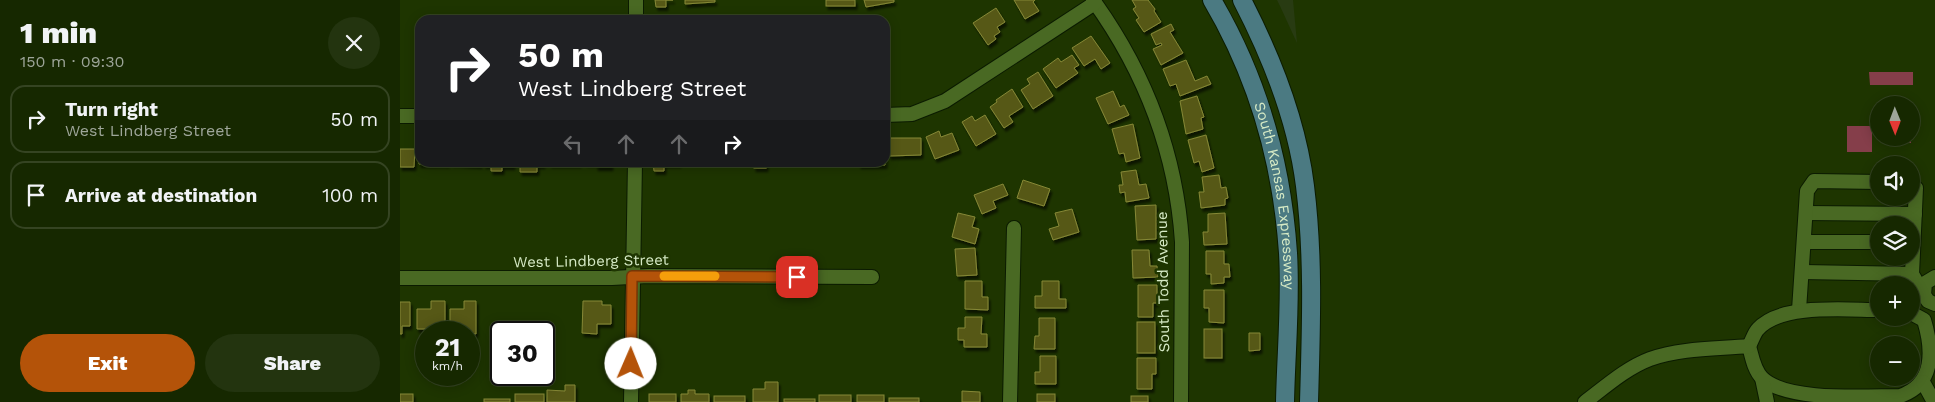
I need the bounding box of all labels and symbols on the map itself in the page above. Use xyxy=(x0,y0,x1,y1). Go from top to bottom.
north arrow xyxy=(1870,96,1920,146)
street label: South Kansas Expressway xyxy=(1250,100,1298,290)
street label: South Todd Avenue xyxy=(1153,211,1173,353)
street label: West Lindberg Street xyxy=(513,251,670,271)
pin xyxy=(776,256,818,298)
speed limit sign: 30 xyxy=(490,321,555,386)
position arrow xyxy=(604,337,656,389)

